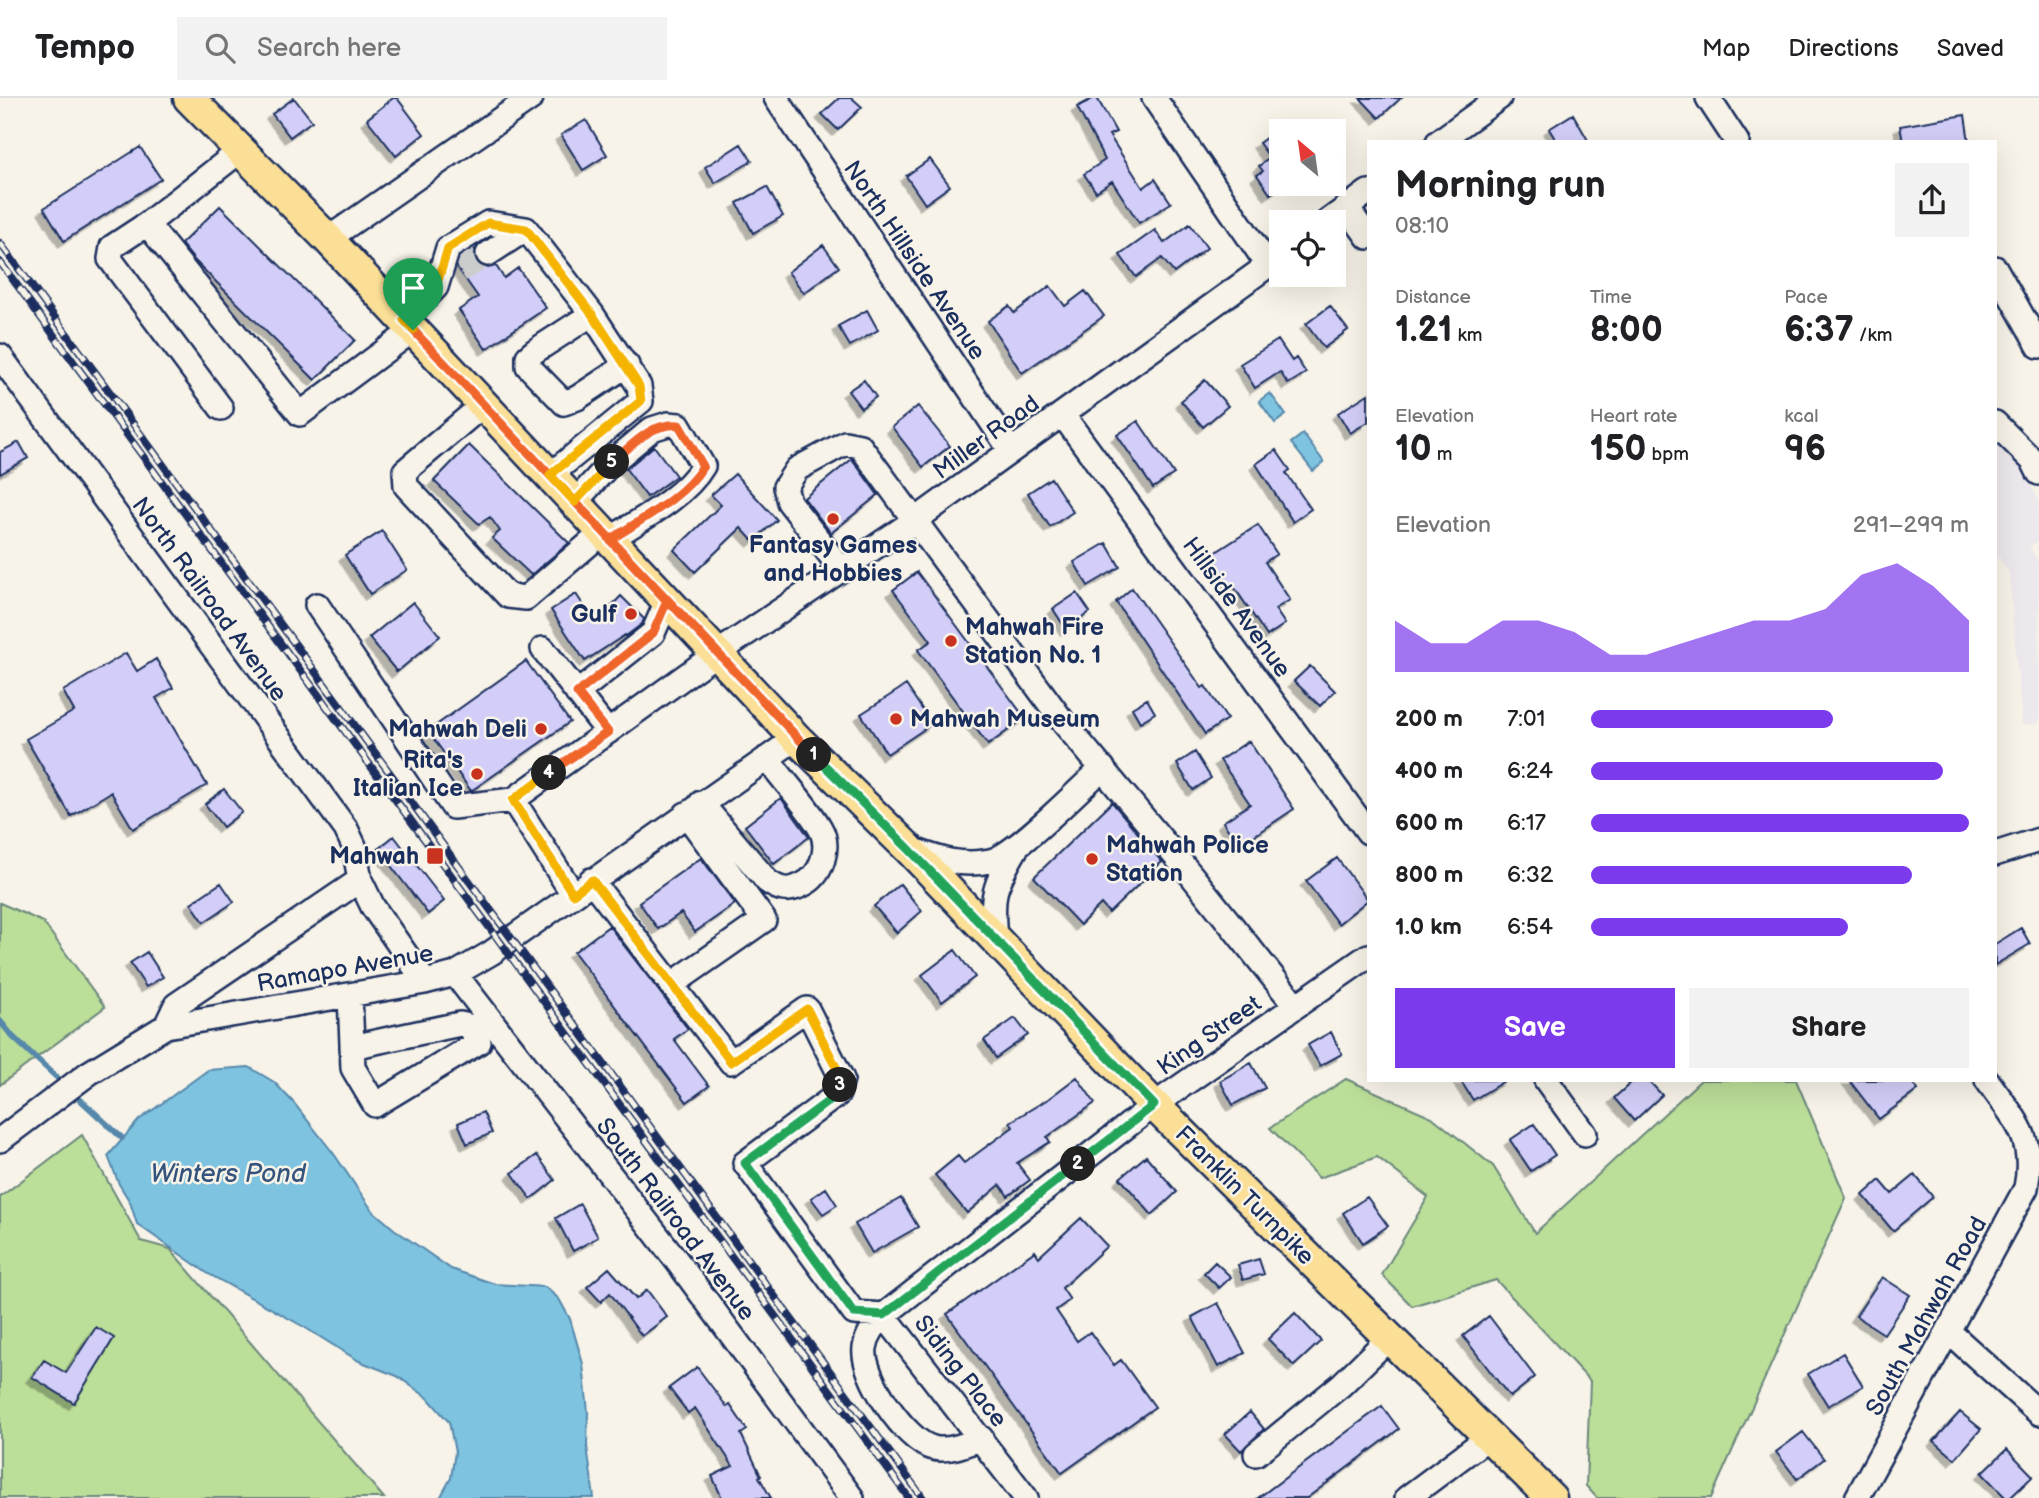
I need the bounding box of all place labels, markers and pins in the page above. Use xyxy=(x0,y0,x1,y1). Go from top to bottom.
pin xyxy=(383,258,443,330)
pin: 5 xyxy=(594,444,630,480)
marker: Fantasy Games and Hobbies xyxy=(825,511,841,527)
place label: Fantasy Games and Hobbies xyxy=(749,531,917,588)
place label: Gulf xyxy=(571,600,618,629)
marker: Gulf xyxy=(623,606,639,622)
place label: Mahwah Fire Station No. 1 xyxy=(965,613,1104,670)
marker: Mahwah Fire Station No. 1 xyxy=(943,633,959,649)
place label: Mahwah Museum xyxy=(910,705,1100,734)
marker: Mahwah Museum xyxy=(888,711,904,727)
place label: Mahwah Deli xyxy=(388,715,527,744)
marker: Mahwah Deli xyxy=(533,721,549,737)
pin: 1 xyxy=(796,738,832,772)
place label: Rita's Italian Ice xyxy=(353,746,463,803)
pin: 4 xyxy=(532,756,566,790)
marker: Rita's Italian Ice xyxy=(469,766,485,782)
place label: Mahwah Police Station xyxy=(1106,831,1269,888)
place label: Mahwah xyxy=(329,842,419,871)
marker: Mahwah xyxy=(425,846,445,866)
marker: Mahwah Police Station xyxy=(1084,851,1100,867)
pin: 3 xyxy=(822,1068,858,1102)
pin: 2 xyxy=(1060,1146,1096,1182)

